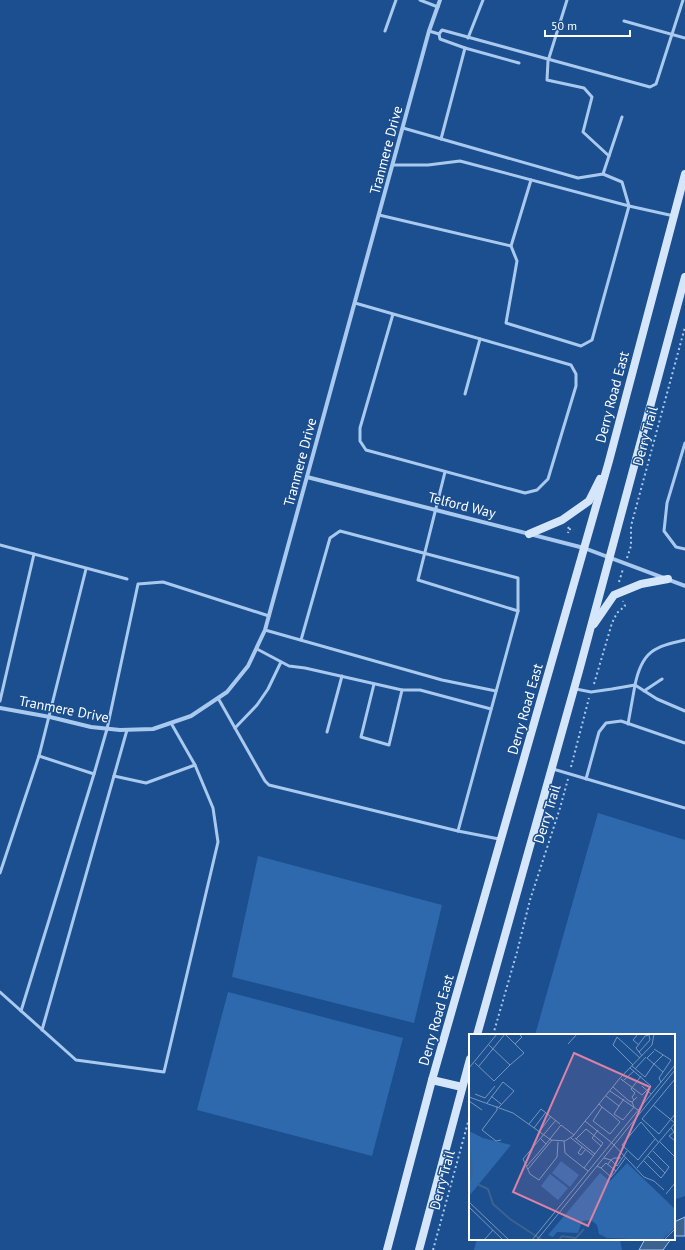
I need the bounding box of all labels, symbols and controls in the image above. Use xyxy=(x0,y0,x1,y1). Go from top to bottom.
scale bar xyxy=(545,12,630,38)
text: 50 m xyxy=(551,18,577,33)
street label: Tranmere Drive xyxy=(366,104,406,196)
street label: Derry Road East xyxy=(591,349,633,445)
street label: Derry Trail xyxy=(628,404,662,468)
street label: Tranmere Drive xyxy=(280,416,320,508)
street label: Telford Way xyxy=(426,488,498,522)
street label: Derry Road East xyxy=(503,661,547,757)
street label: Tranmere Drive xyxy=(18,691,110,727)
street label: Derry Trail xyxy=(529,782,565,846)
street label: Derry Road East xyxy=(414,972,458,1068)
inset map xyxy=(469,1034,675,1240)
street label: Derry Trail xyxy=(425,1148,459,1212)

